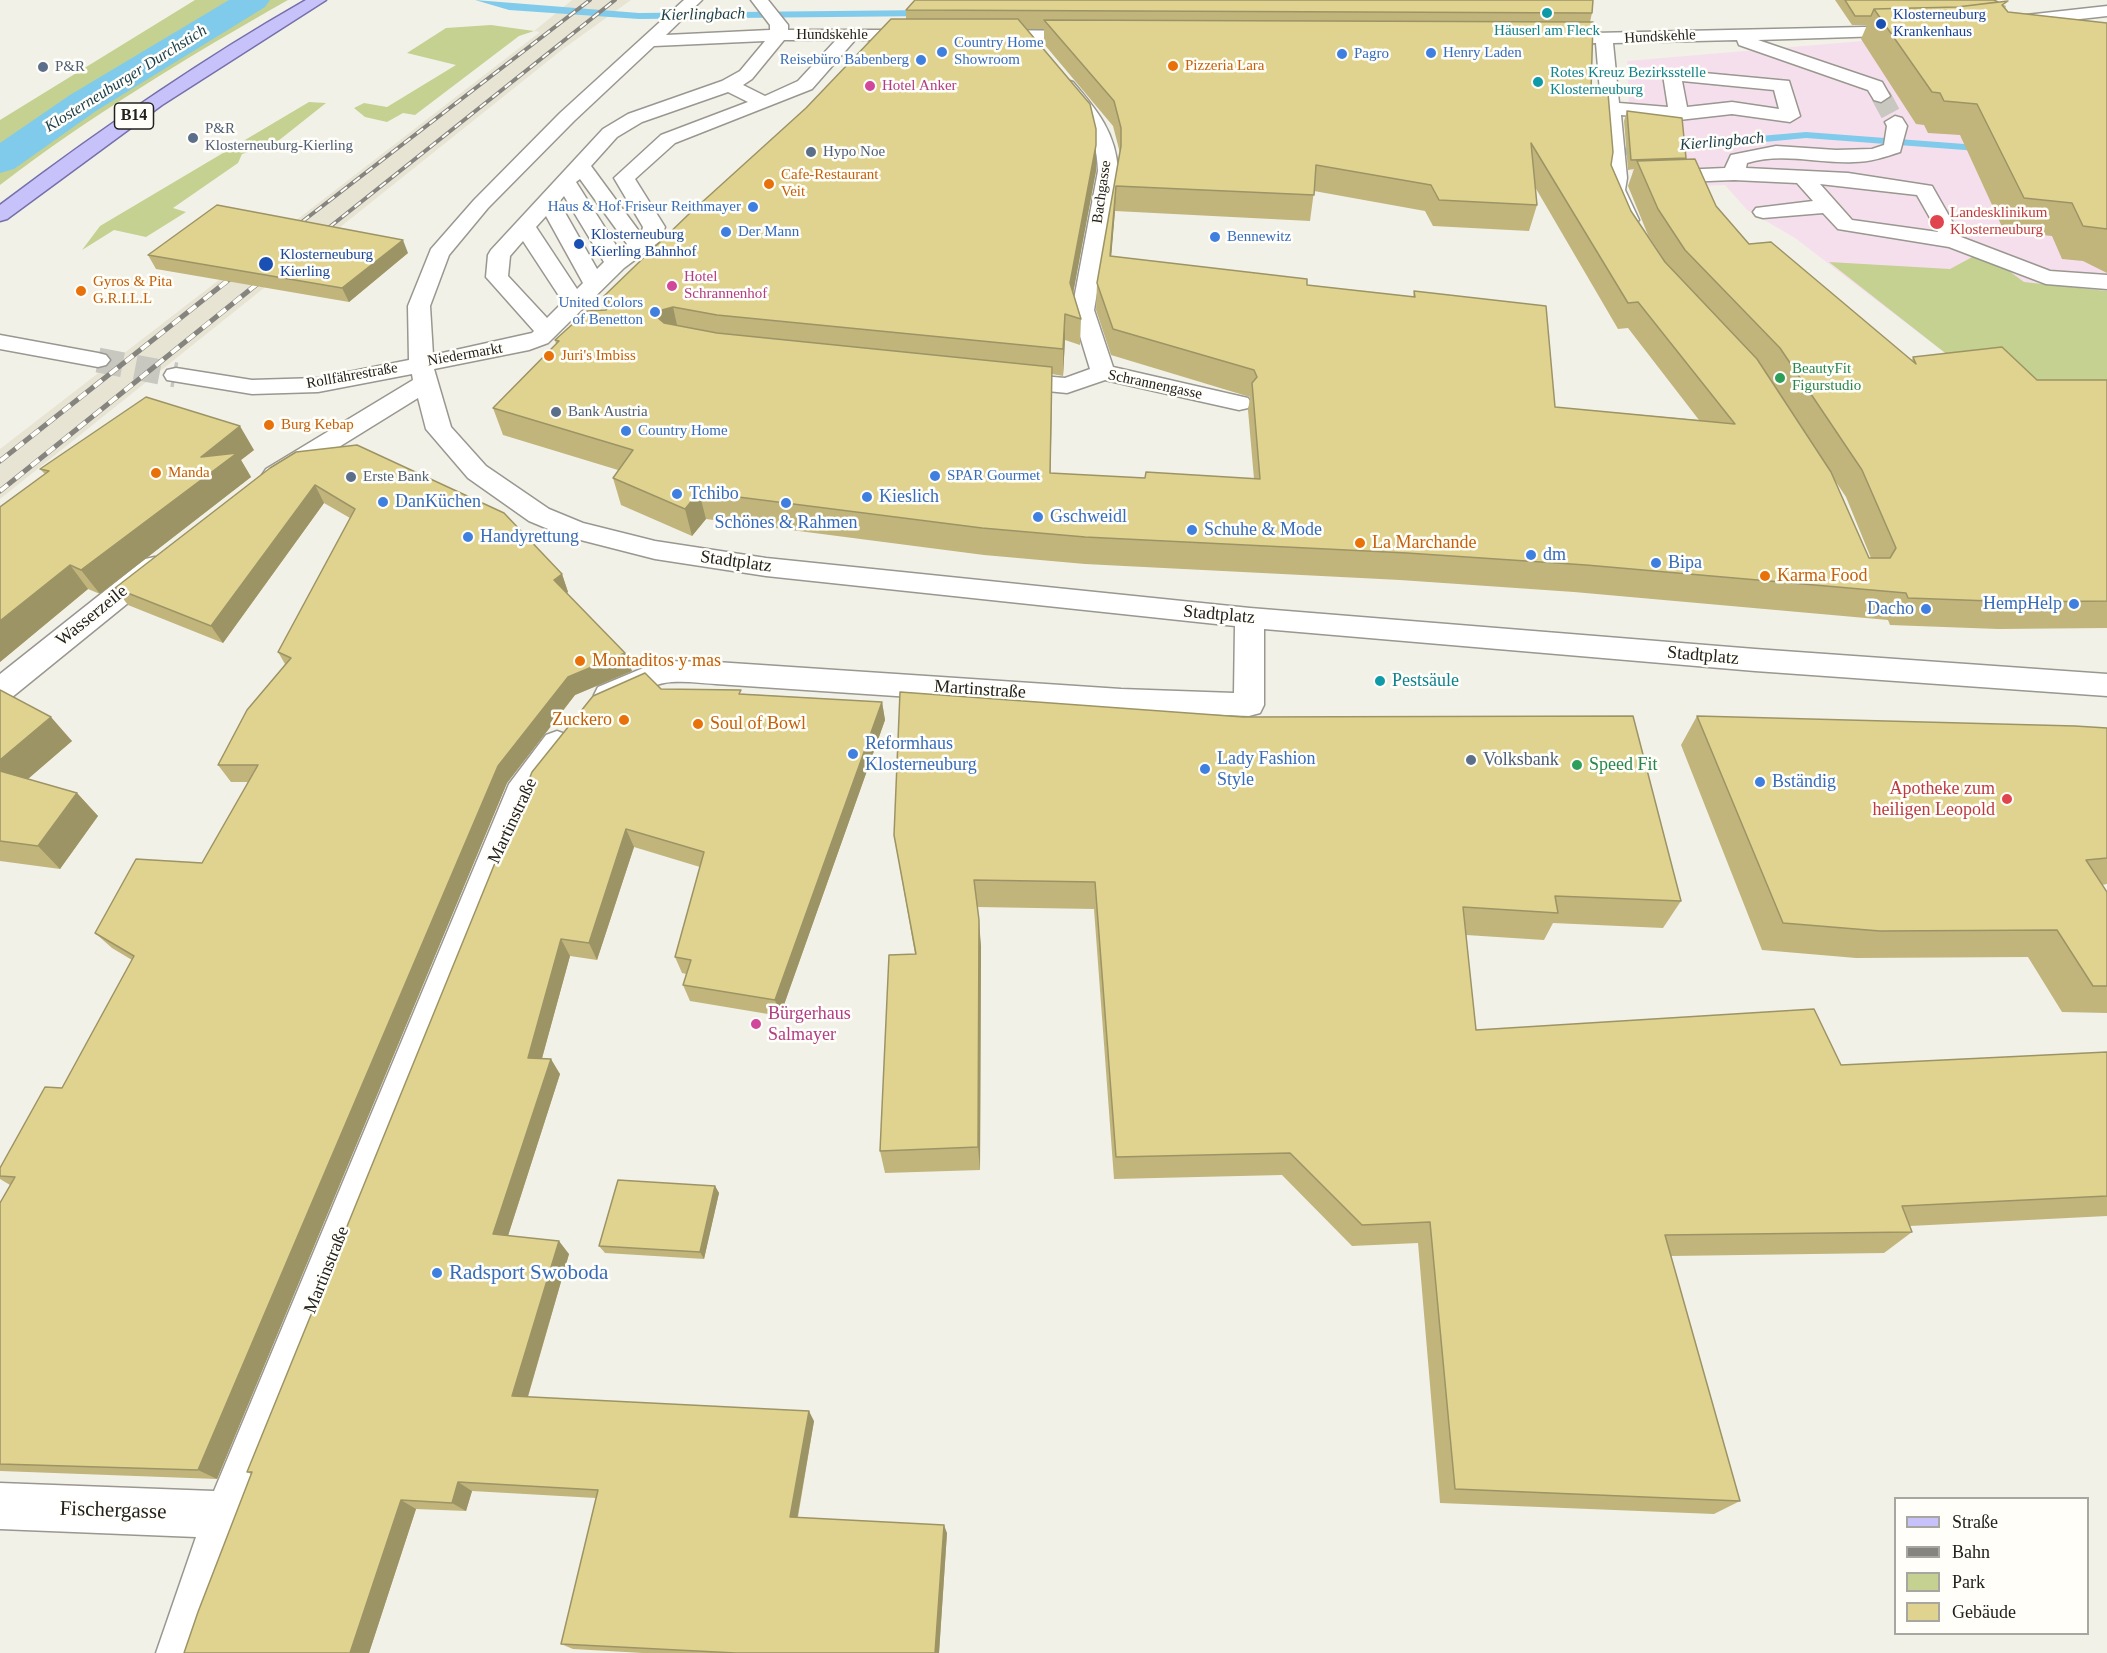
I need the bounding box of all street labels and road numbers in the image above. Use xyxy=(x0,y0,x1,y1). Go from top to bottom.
street label: Hundskehle xyxy=(796,26,868,44)
street label: Hundskehle xyxy=(1624,26,1696,48)
road number: B14 xyxy=(114,103,154,129)
street label: Bachgasse xyxy=(1089,159,1115,225)
street label: Niedermarkt xyxy=(426,340,504,370)
street label: Rollfährestraße xyxy=(305,359,399,393)
street label: Schrannengasse xyxy=(1106,366,1204,404)
street label: Stadtplatz xyxy=(699,546,773,578)
street label: Wasserzeile xyxy=(52,581,132,651)
street label: Stadtplatz xyxy=(1182,601,1256,629)
street label: Stadtplatz xyxy=(1666,642,1740,670)
street label: Martinstraße xyxy=(933,676,1027,704)
street label: Martinstraße xyxy=(484,775,542,867)
street label: Martinstraße xyxy=(300,1223,354,1317)
street label: Fischergasse xyxy=(59,1497,167,1525)

